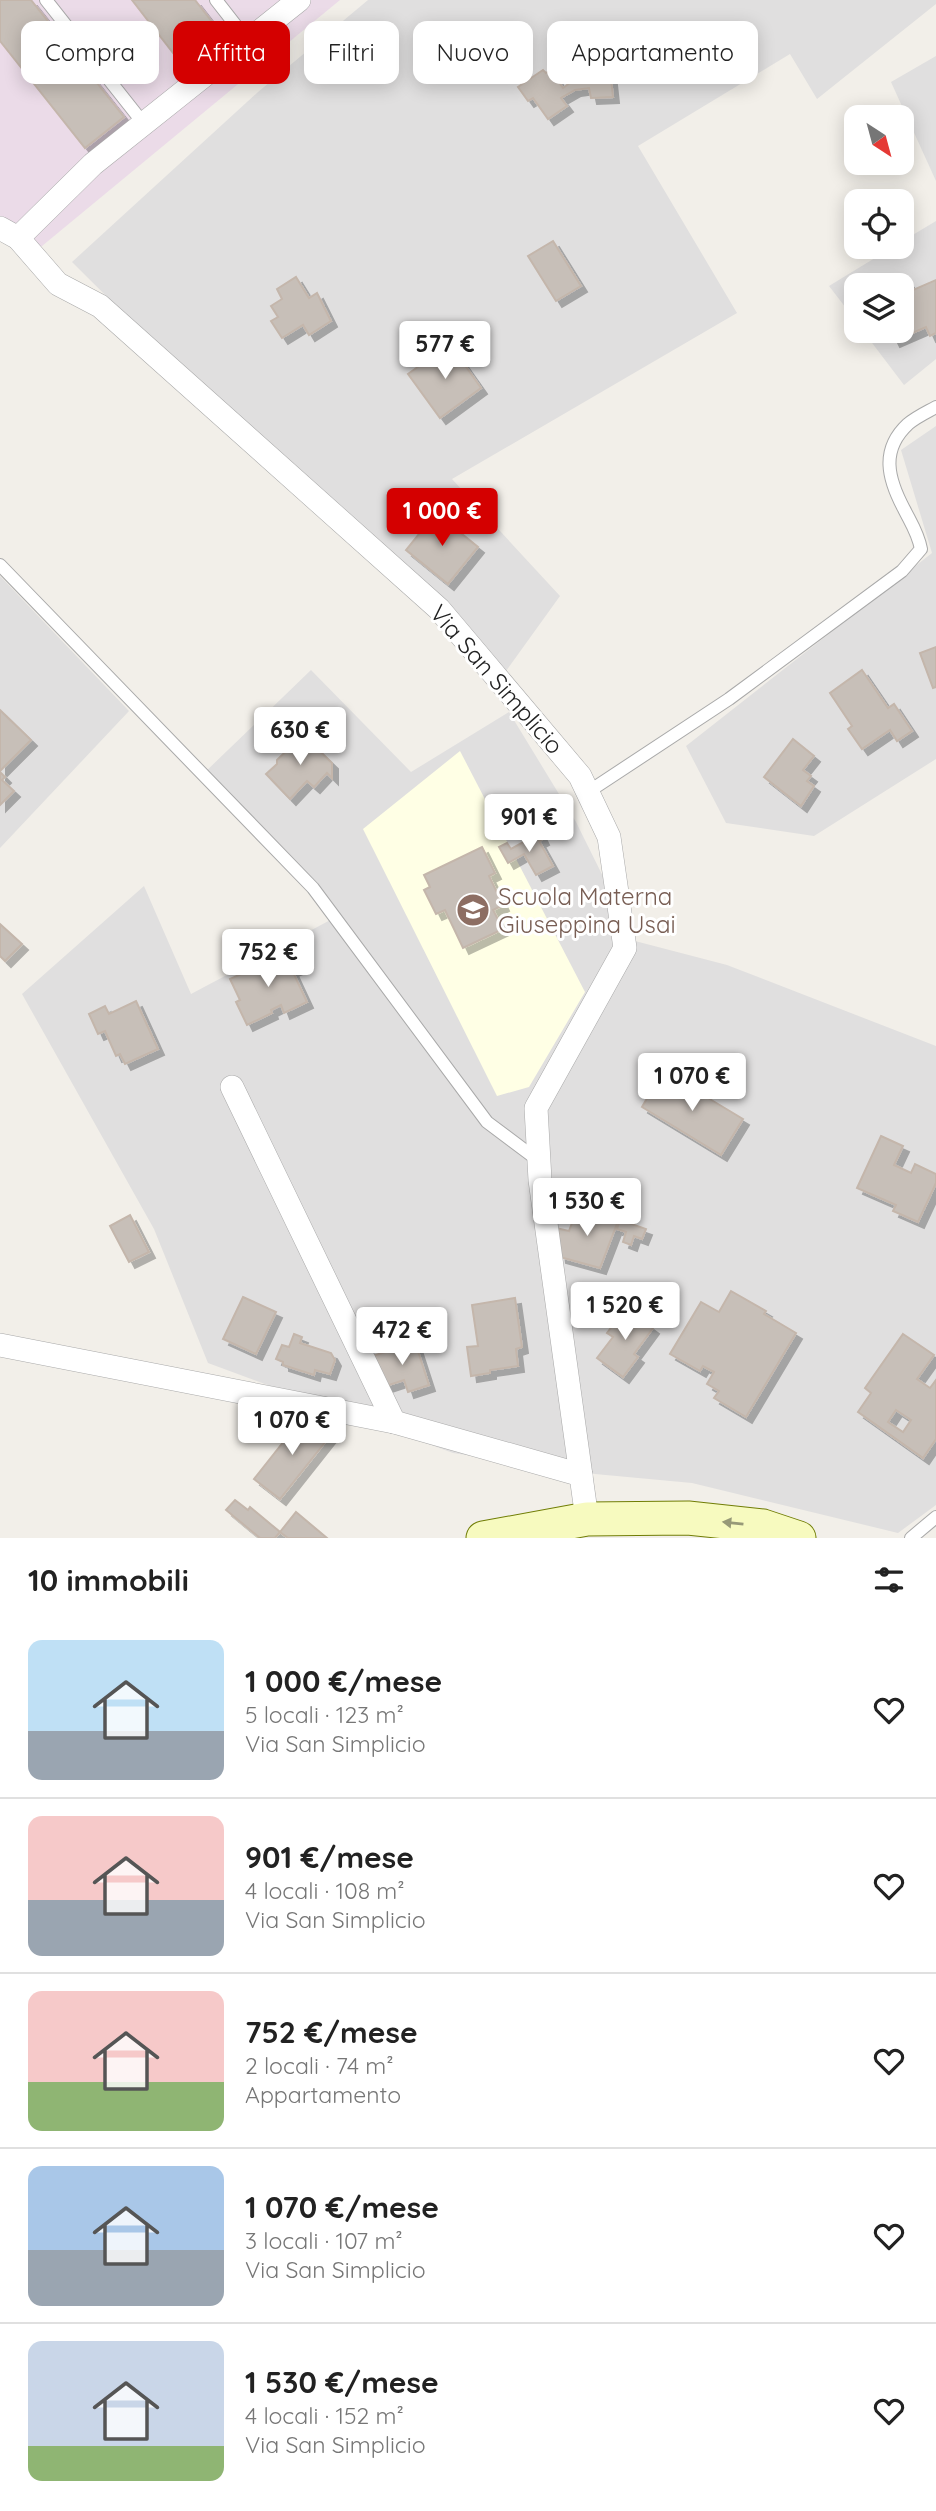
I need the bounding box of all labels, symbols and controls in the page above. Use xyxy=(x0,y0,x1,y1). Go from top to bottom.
chip: Compra xyxy=(21,21,159,84)
chip: Affitta xyxy=(173,21,290,84)
chip: Filtri xyxy=(304,21,399,84)
chip: Nuovo xyxy=(413,21,533,84)
chip: Appartamento xyxy=(547,21,758,84)
north arrow xyxy=(844,105,914,175)
map controls xyxy=(844,105,914,343)
button: locate xyxy=(844,189,914,259)
button: layers xyxy=(844,273,914,343)
pin: 577 € xyxy=(396,322,494,381)
text: 577 € xyxy=(415,329,475,358)
pin: 1 000 € xyxy=(377,489,507,548)
text: 1 000 € xyxy=(403,496,481,525)
street label: Via San Simplicio xyxy=(424,598,570,760)
pin: 630 € xyxy=(251,708,349,767)
text: 630 € xyxy=(270,715,330,744)
pin: 901 € xyxy=(480,794,578,854)
text: 901 € xyxy=(501,802,558,831)
place label: Scuola Materna Giuseppina Usai xyxy=(498,881,676,939)
school or university icon: Scuola Materna Giuseppina Usai xyxy=(454,891,492,929)
pin: 752 € xyxy=(219,930,317,989)
text: 752 € xyxy=(238,937,298,966)
pin: 1 070 € xyxy=(627,1054,757,1113)
text: 1 070 € xyxy=(654,1061,730,1090)
pin: 1 530 € xyxy=(522,1178,652,1238)
text: 1 530 € xyxy=(549,1186,625,1215)
pin: 1 520 € xyxy=(560,1282,690,1342)
text: 1 520 € xyxy=(587,1290,663,1319)
pin: 472 € xyxy=(353,1308,451,1367)
text: 472 € xyxy=(372,1315,432,1344)
pin: 1 070 € xyxy=(227,1398,357,1457)
text: 1 070 € xyxy=(254,1405,330,1434)
one-way arrow xyxy=(722,1517,744,1528)
text: 10 immobili xyxy=(28,1561,189,1599)
icon: filters xyxy=(870,1561,908,1599)
text: 1 000 €/mese xyxy=(245,1662,442,1700)
icon: home xyxy=(84,1668,168,1752)
icon: heart xyxy=(870,1691,908,1729)
text: 5 locali · 123 m² xyxy=(245,1700,404,1729)
text: Via San Simplicio xyxy=(245,1729,426,1758)
text: 901 €/mese xyxy=(245,1838,414,1876)
icon: home xyxy=(84,1844,168,1928)
icon: heart xyxy=(870,1867,908,1905)
text: 4 locali · 108 m² xyxy=(245,1876,405,1905)
text: Via San Simplicio xyxy=(245,1905,426,1934)
text: 752 €/mese xyxy=(245,2013,418,2051)
icon: home xyxy=(84,2019,168,2103)
icon: heart xyxy=(870,2042,908,2080)
text: 2 locali · 74 m² xyxy=(245,2051,394,2080)
text: Appartamento xyxy=(245,2080,401,2109)
text: 1 070 €/mese xyxy=(245,2188,439,2226)
icon: home xyxy=(84,2194,168,2278)
icon: heart xyxy=(870,2217,908,2255)
text: 3 locali · 107 m² xyxy=(245,2226,403,2255)
text: Via San Simplicio xyxy=(245,2255,426,2284)
text: 1 530 €/mese xyxy=(245,2363,439,2401)
icon: home xyxy=(84,2369,168,2453)
icon: heart xyxy=(870,2392,908,2430)
text: 4 locali · 152 m² xyxy=(245,2401,404,2430)
text: Via San Simplicio xyxy=(245,2430,426,2459)

